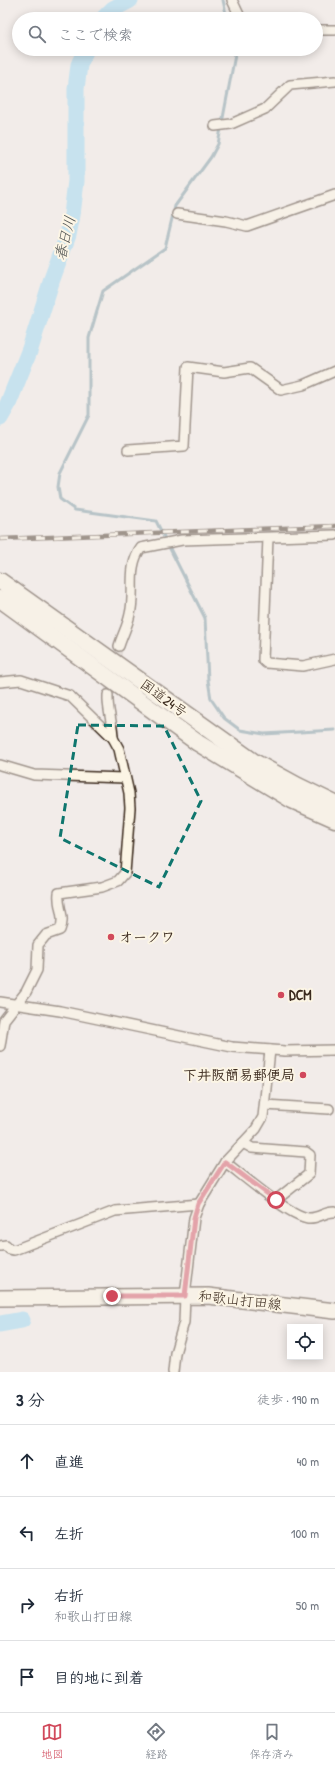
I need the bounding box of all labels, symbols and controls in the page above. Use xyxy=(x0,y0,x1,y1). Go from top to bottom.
search box xyxy=(12,12,323,56)
icon: search xyxy=(26,23,48,45)
text: ここで検索 xyxy=(58,24,133,45)
water label: 春日川 xyxy=(49,213,80,262)
street label: 国道24号 xyxy=(137,674,192,721)
place label: オークワ xyxy=(119,927,175,946)
marker: オークワ xyxy=(106,932,116,942)
place label: DCM xyxy=(289,985,312,1004)
marker: DCM xyxy=(276,990,286,1000)
place label: 下井阪簡易郵便局 xyxy=(183,1065,295,1084)
marker: 下井阪簡易郵便局 xyxy=(298,1070,308,1080)
route start xyxy=(267,1191,285,1209)
street label: 和歌山打田線 xyxy=(197,1286,283,1313)
route end xyxy=(103,1287,121,1305)
map controls xyxy=(287,1324,323,1360)
button: locate xyxy=(287,1324,323,1360)
text: 3 分 xyxy=(16,1388,45,1411)
text: 徒歩 · 190 m xyxy=(257,1390,319,1408)
icon: ahead xyxy=(16,1450,38,1472)
text: 直進 xyxy=(54,1451,84,1472)
text: 40 m xyxy=(296,1452,319,1470)
icon: left xyxy=(16,1522,38,1544)
text: 左折 xyxy=(54,1523,84,1544)
text: 100 m xyxy=(291,1524,319,1542)
text: 右折 xyxy=(54,1585,84,1606)
icon: right xyxy=(16,1594,38,1616)
text: 50 m xyxy=(296,1596,319,1614)
text: 和歌山打田線 xyxy=(54,1607,132,1625)
icon: arrive xyxy=(16,1666,38,1688)
text: 目的地に到着 xyxy=(54,1667,144,1688)
tab: 地図 xyxy=(41,1721,63,1761)
tab: 経路 xyxy=(145,1721,167,1761)
tab: 保存済み xyxy=(250,1721,294,1761)

